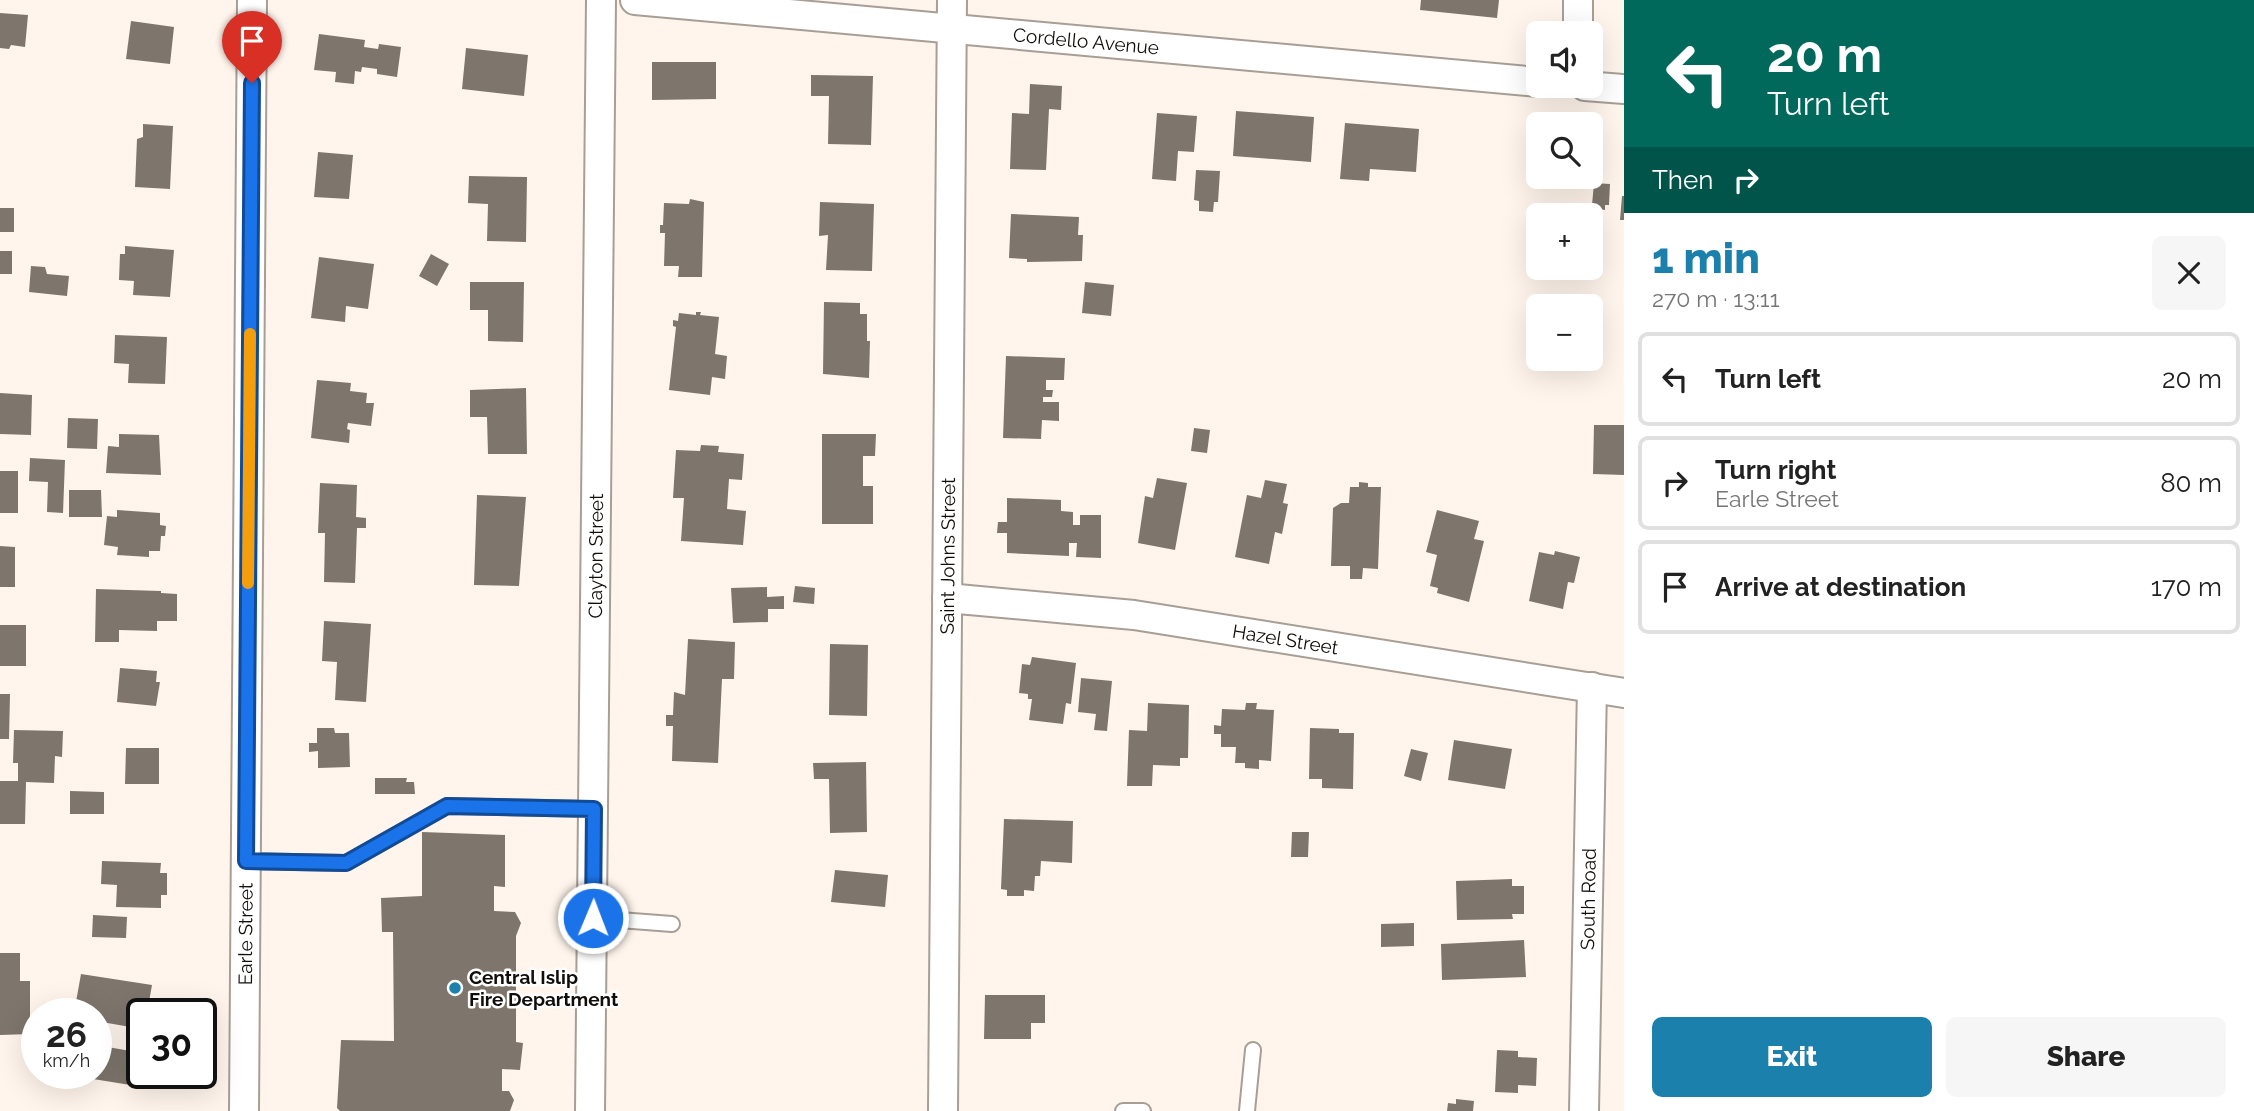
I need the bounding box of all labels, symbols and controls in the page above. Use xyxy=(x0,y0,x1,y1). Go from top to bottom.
pin xyxy=(222,11,282,83)
map controls xyxy=(1526,21,1603,371)
button: sound xyxy=(1526,21,1603,98)
icon: arrive xyxy=(233,22,271,60)
street label: Cordello Avenue xyxy=(1012,23,1160,59)
text: 20 m xyxy=(1767,26,1882,83)
icon: left xyxy=(1652,28,1743,119)
text: Turn left xyxy=(1767,85,1889,122)
button: search xyxy=(1526,112,1603,189)
icon: right xyxy=(1727,161,1765,199)
text: Then xyxy=(1652,165,1713,195)
button: + xyxy=(1526,203,1603,280)
text: 1 min xyxy=(1652,234,1760,283)
button: close xyxy=(2152,236,2226,310)
text: 270 m · 13:11 xyxy=(1652,285,1780,312)
button: − xyxy=(1526,294,1603,371)
icon: left xyxy=(1656,360,1694,398)
text: Turn left xyxy=(1715,364,1821,394)
text: 20 m xyxy=(2162,364,2222,394)
text: Turn right xyxy=(1715,455,1836,485)
icon: right xyxy=(1656,464,1694,502)
text: 80 m xyxy=(2160,468,2222,498)
street label: Saint Johns Street xyxy=(936,477,959,635)
text: Earle Street xyxy=(1715,485,1839,512)
street label: Clayton Street xyxy=(584,493,607,619)
icon: arrive xyxy=(1656,568,1694,606)
text: Arrive at destination xyxy=(1715,572,1966,602)
text: 170 m xyxy=(2151,572,2222,602)
street label: Hazel Street xyxy=(1231,620,1340,658)
street label: South Road xyxy=(1576,848,1600,950)
position arrow xyxy=(556,881,630,955)
street label: Earle Street xyxy=(234,882,257,985)
place label: Central Islip Fire Department xyxy=(469,966,619,1010)
marker: Central Islip Fire Department xyxy=(447,980,463,996)
speed limit sign: 30 xyxy=(126,998,217,1089)
text: 26 xyxy=(46,1014,87,1055)
button: Exit xyxy=(1652,1017,1932,1097)
button: Share xyxy=(1946,1017,2226,1097)
text: km/h xyxy=(43,1050,90,1071)

